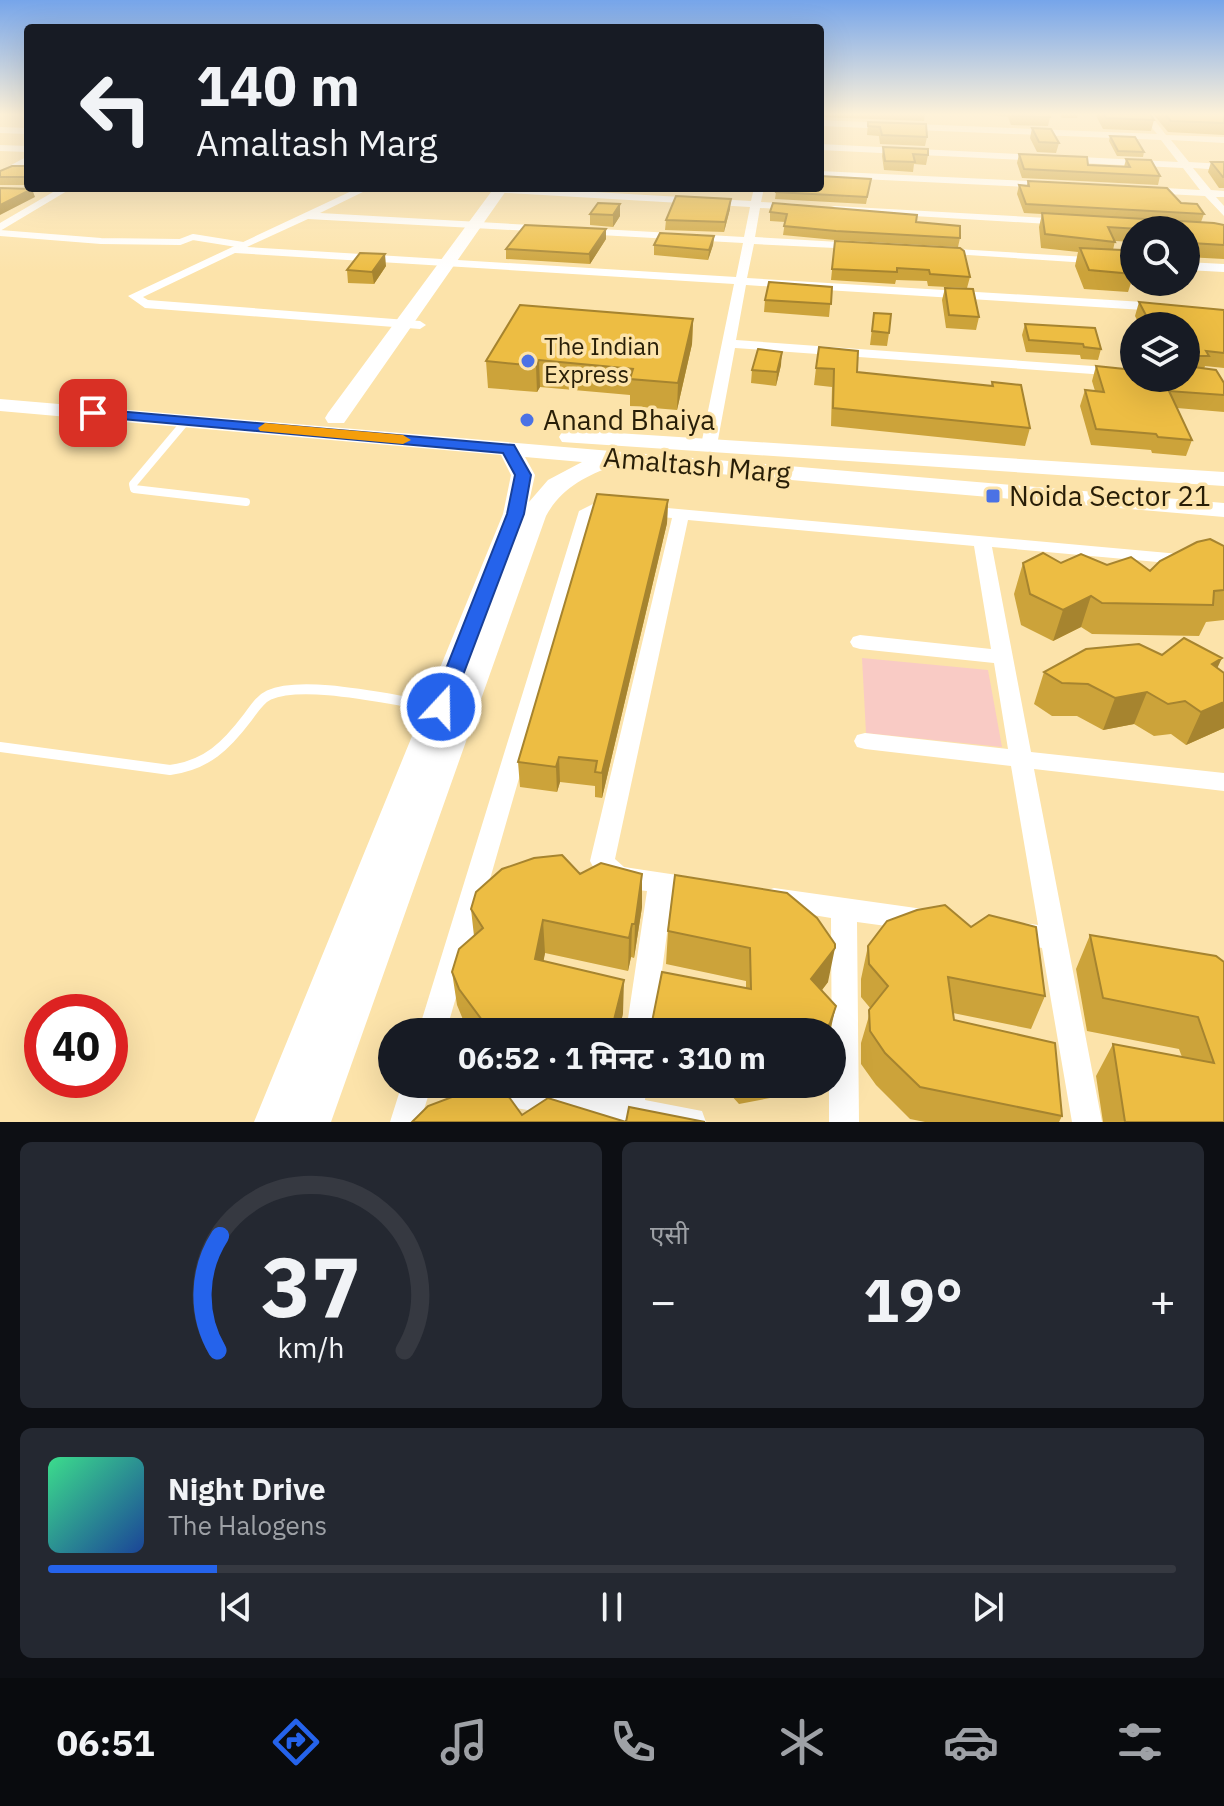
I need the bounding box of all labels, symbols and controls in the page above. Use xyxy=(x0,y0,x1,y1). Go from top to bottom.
text: 140 m xyxy=(196,49,360,121)
icon: left xyxy=(64,56,168,160)
text: Amaltash Marg xyxy=(196,119,438,166)
map controls xyxy=(1120,216,1200,392)
button: search xyxy=(1120,216,1200,296)
button: layers xyxy=(1120,312,1200,392)
place label: The Indian Express xyxy=(544,330,660,390)
marker: The Indian Express xyxy=(519,352,537,370)
pin xyxy=(59,379,127,447)
icon: arrive xyxy=(71,391,115,435)
place label: Anand Bhaiya xyxy=(543,401,715,438)
marker: Anand Bhaiya xyxy=(518,411,536,429)
street label: Amaltash Marg xyxy=(602,438,792,491)
place label: Noida Sector 21 xyxy=(1009,477,1211,514)
marker: Noida Sector 21 xyxy=(984,487,1002,505)
position arrow xyxy=(399,665,483,749)
speed limit sign: 40 xyxy=(24,994,128,1098)
text: 06:52 · 1 मिनट · 310 m xyxy=(458,1038,766,1077)
text: एसी xyxy=(650,1217,689,1251)
text: 37 xyxy=(261,1232,361,1340)
text: 19° xyxy=(863,1260,963,1339)
text: − xyxy=(650,1272,676,1329)
text: + xyxy=(1150,1272,1176,1329)
text: km/h xyxy=(277,1329,345,1366)
text: Night Drive xyxy=(168,1469,326,1508)
text: The Halogens xyxy=(168,1508,327,1542)
icon: previous xyxy=(214,1585,258,1629)
icon: pause xyxy=(590,1585,634,1629)
icon: next xyxy=(966,1585,1010,1629)
icon: directions xyxy=(268,1714,324,1770)
icon: music xyxy=(436,1714,492,1770)
icon: phone xyxy=(605,1714,661,1770)
icon: climate xyxy=(774,1714,830,1770)
icon: car xyxy=(943,1714,999,1770)
icon: filters xyxy=(1112,1714,1168,1770)
text: 06:51 xyxy=(56,1719,155,1766)

